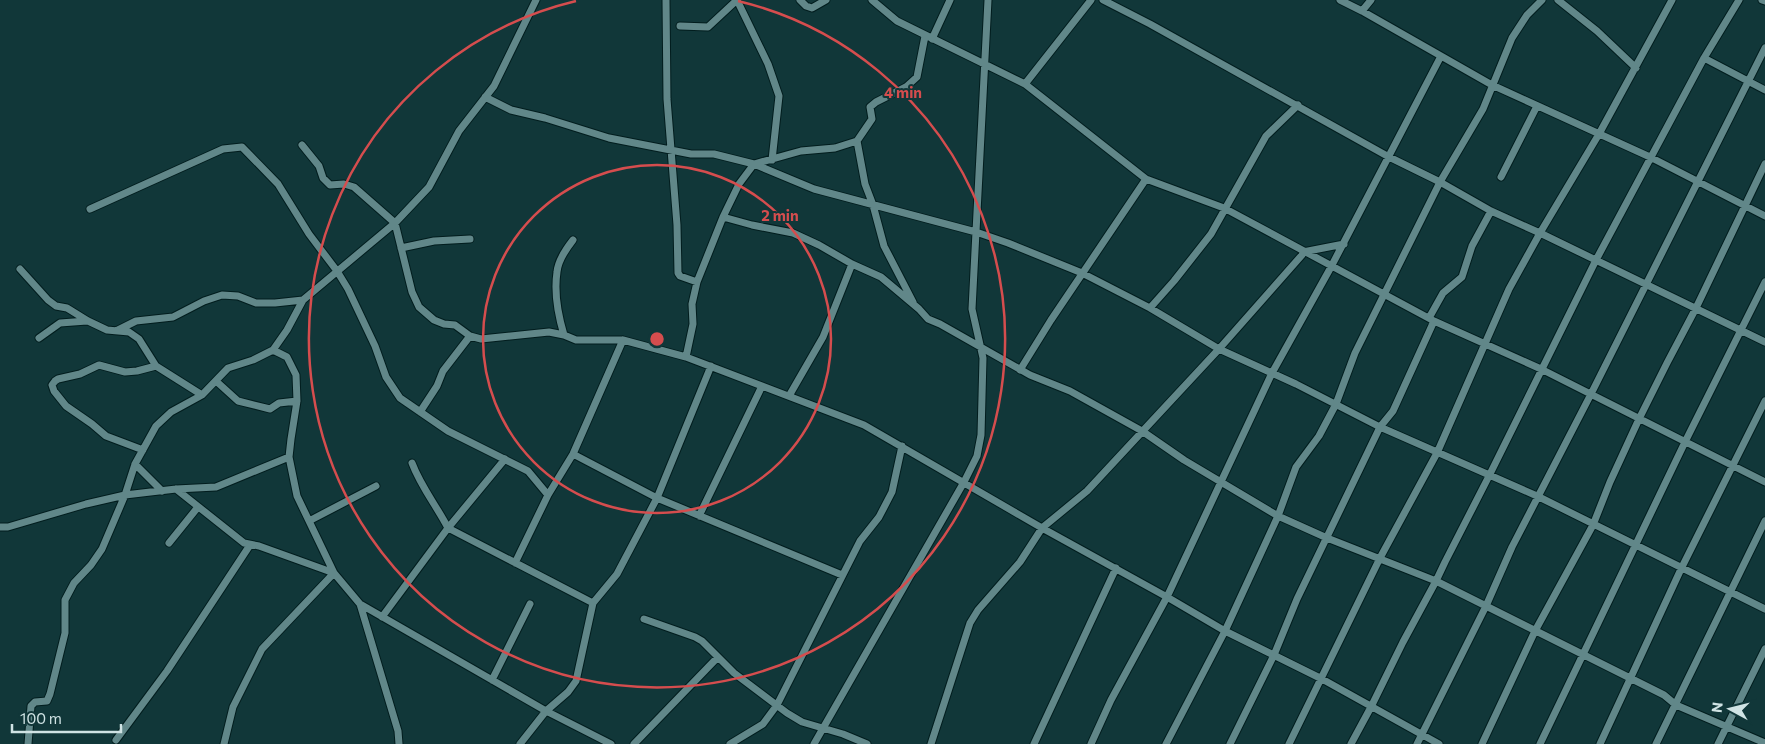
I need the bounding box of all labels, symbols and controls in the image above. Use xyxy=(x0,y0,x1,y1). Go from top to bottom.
text: 4 min xyxy=(884,83,922,101)
text: 2 min xyxy=(761,206,799,224)
centre of rings xyxy=(648,330,666,348)
north arrow xyxy=(1705,684,1755,734)
text: N xyxy=(1708,701,1726,714)
scale bar xyxy=(12,702,121,734)
text: 100 m xyxy=(20,709,62,727)

